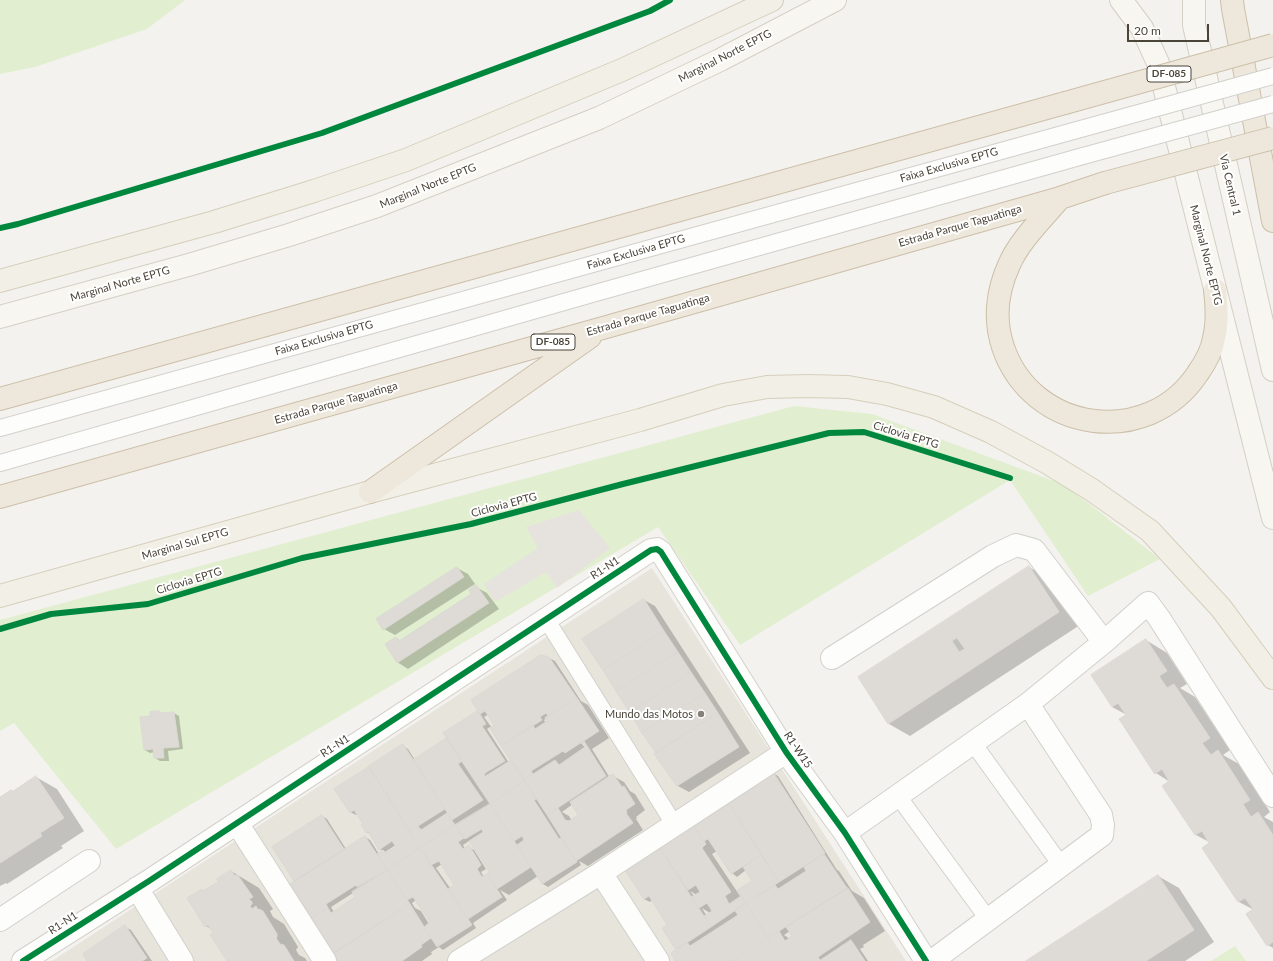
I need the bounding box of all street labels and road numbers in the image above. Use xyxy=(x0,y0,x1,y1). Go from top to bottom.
street label: Marginal Norte EPTG xyxy=(676,27,774,85)
road number: DF-085 xyxy=(1147,66,1191,82)
street label: Faixa Exclusiva EPTG xyxy=(899,145,999,185)
street label: Via Central 1 xyxy=(1217,153,1243,217)
street label: Marginal Norte EPTG xyxy=(378,161,478,211)
street label: Estrada Parque Taguatinga xyxy=(897,202,1023,250)
street label: Marginal Norte EPTG xyxy=(1187,203,1225,307)
street label: Faixa Exclusiva EPTG xyxy=(586,232,686,272)
street label: Marginal Norte EPTG xyxy=(69,263,171,305)
street label: Estrada Parque Taguatinga xyxy=(585,291,711,339)
street label: Faixa Exclusiva EPTG xyxy=(274,318,374,358)
road number: DF-085 xyxy=(531,334,575,350)
street label: Estrada Parque Taguatinga xyxy=(273,379,399,427)
street label: Ciclovia EPTG xyxy=(872,419,940,451)
street label: Ciclovia EPTG xyxy=(470,490,538,520)
street label: Marginal Sul EPTG xyxy=(140,525,230,563)
street label: R1-N1 xyxy=(588,554,622,582)
street label: Ciclovia EPTG xyxy=(155,565,223,597)
street label: R1-W15 xyxy=(781,729,815,771)
street label: R1-N1 xyxy=(318,732,352,760)
street label: R1-N1 xyxy=(46,909,80,937)

